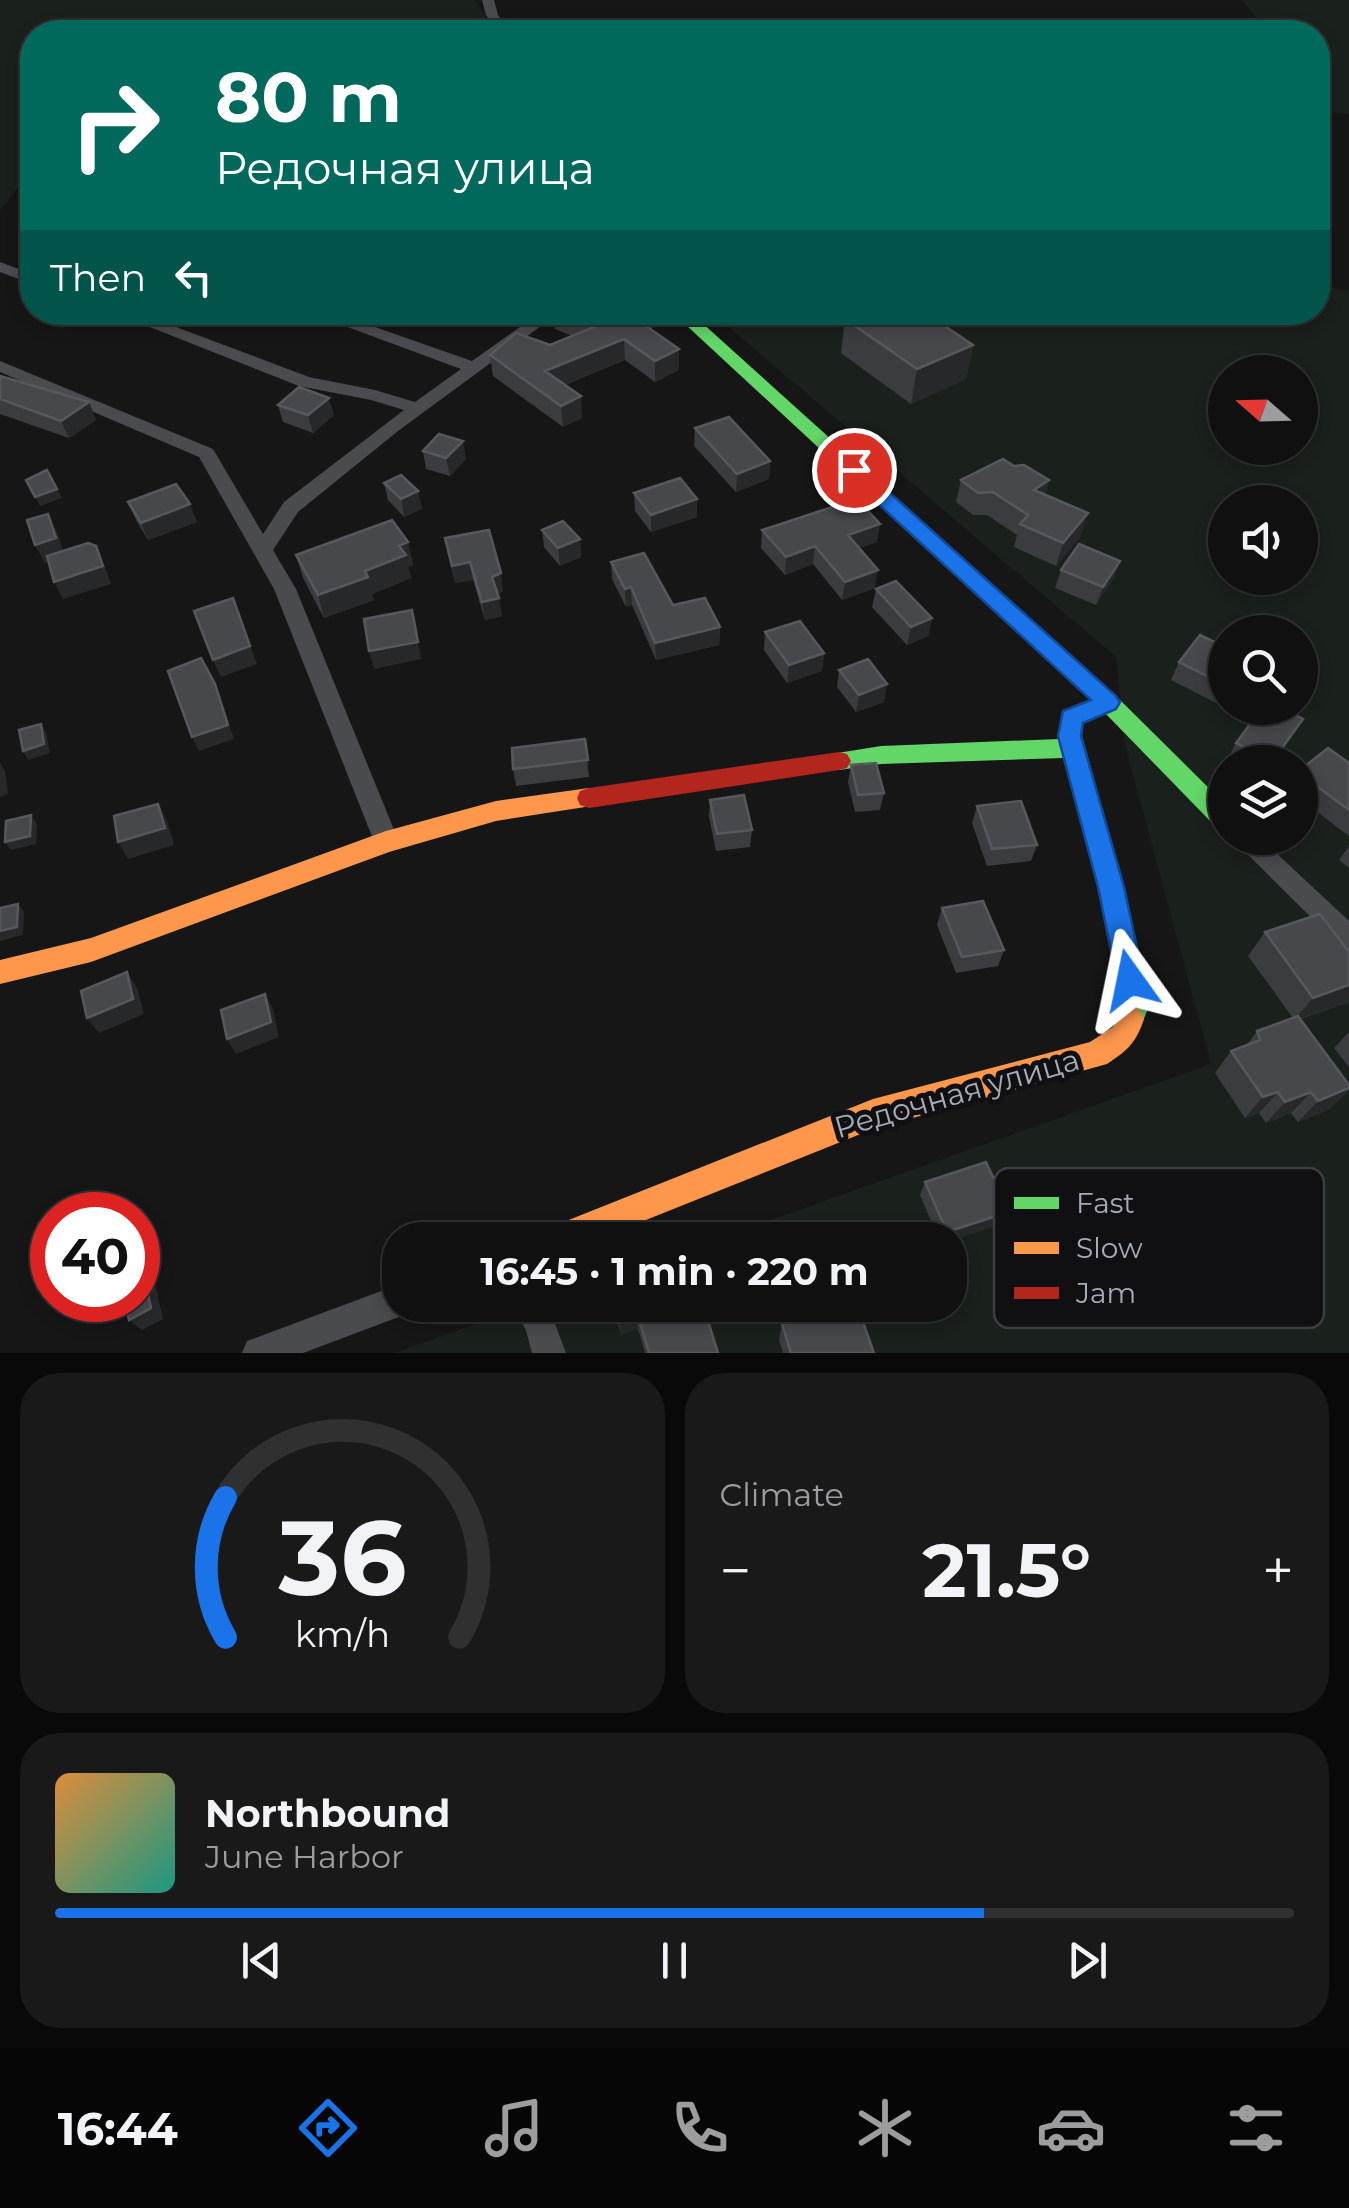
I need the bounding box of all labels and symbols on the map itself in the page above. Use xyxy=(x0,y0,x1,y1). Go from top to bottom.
north arrow xyxy=(1208,355,1318,465)
pin xyxy=(812,428,897,513)
position arrow xyxy=(1078,928,1182,1032)
street label: Редочная улица xyxy=(830,1041,1084,1146)
legend xyxy=(994,1168,1324,1328)
text: Fast xyxy=(1076,1186,1135,1220)
speed limit sign: 40 xyxy=(30,1192,160,1322)
text: Slow xyxy=(1076,1231,1143,1265)
text: Jam xyxy=(1075,1276,1136,1310)

